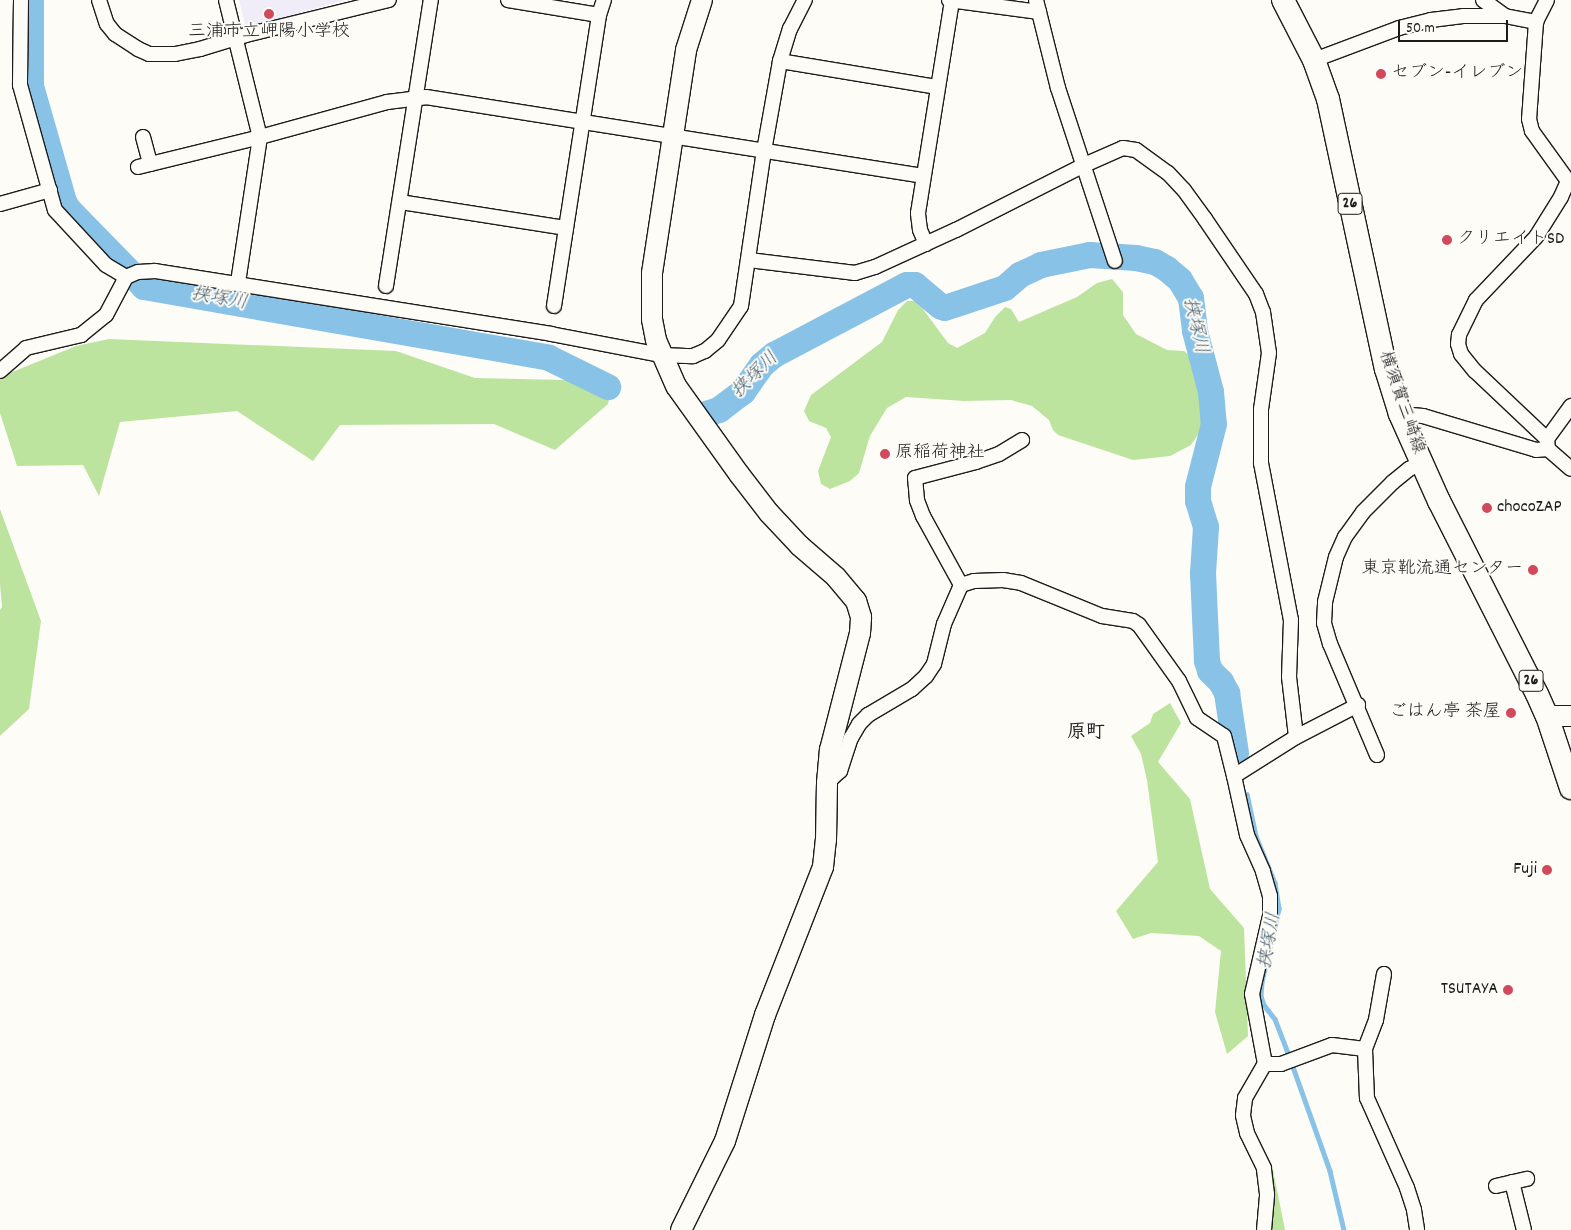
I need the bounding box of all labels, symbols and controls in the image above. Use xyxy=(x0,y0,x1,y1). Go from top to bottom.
marker: 三浦市立岬陽小学校 xyxy=(263,8,275,20)
scale bar xyxy=(1401,10,1511,42)
text: 50 m xyxy=(1406,18,1435,40)
place label: 三浦市立岬陽小学校 xyxy=(188,22,350,44)
place label: セブン-イレブン xyxy=(1391,63,1523,85)
marker: セブン-イレブン xyxy=(1375,68,1387,80)
road number: 26 xyxy=(1338,190,1362,218)
place label: クリエイトSD xyxy=(1457,229,1564,251)
marker: クリエイトSD xyxy=(1441,234,1453,246)
water label: 挟塚川 xyxy=(189,284,249,316)
water label: 挟塚川 xyxy=(1176,296,1212,356)
water label: 挟塚川 xyxy=(728,348,784,404)
street label: 横須賀三崎線 xyxy=(1372,348,1428,458)
place label: 原稲荷神社 xyxy=(895,443,985,465)
marker: 原稲荷神社 xyxy=(879,448,891,460)
place label: chocoZAP xyxy=(1497,497,1562,519)
marker: chocoZAP xyxy=(1481,502,1493,514)
place label: 東京靴流通センター xyxy=(1361,559,1523,581)
marker: 東京靴流通センター xyxy=(1527,564,1539,576)
road number: 26 xyxy=(1518,668,1544,694)
place label: ごはん亭 茶屋 xyxy=(1389,702,1501,724)
marker: ごはん亭 茶屋 xyxy=(1505,707,1517,719)
district label: 原町 xyxy=(1067,723,1105,745)
place label: Fuji xyxy=(1513,859,1537,881)
marker: Fuji xyxy=(1541,864,1553,876)
water label: 挟塚川 xyxy=(1255,911,1287,971)
place label: TSUTAYA xyxy=(1441,979,1498,1001)
marker: TSUTAYA xyxy=(1502,984,1514,996)

